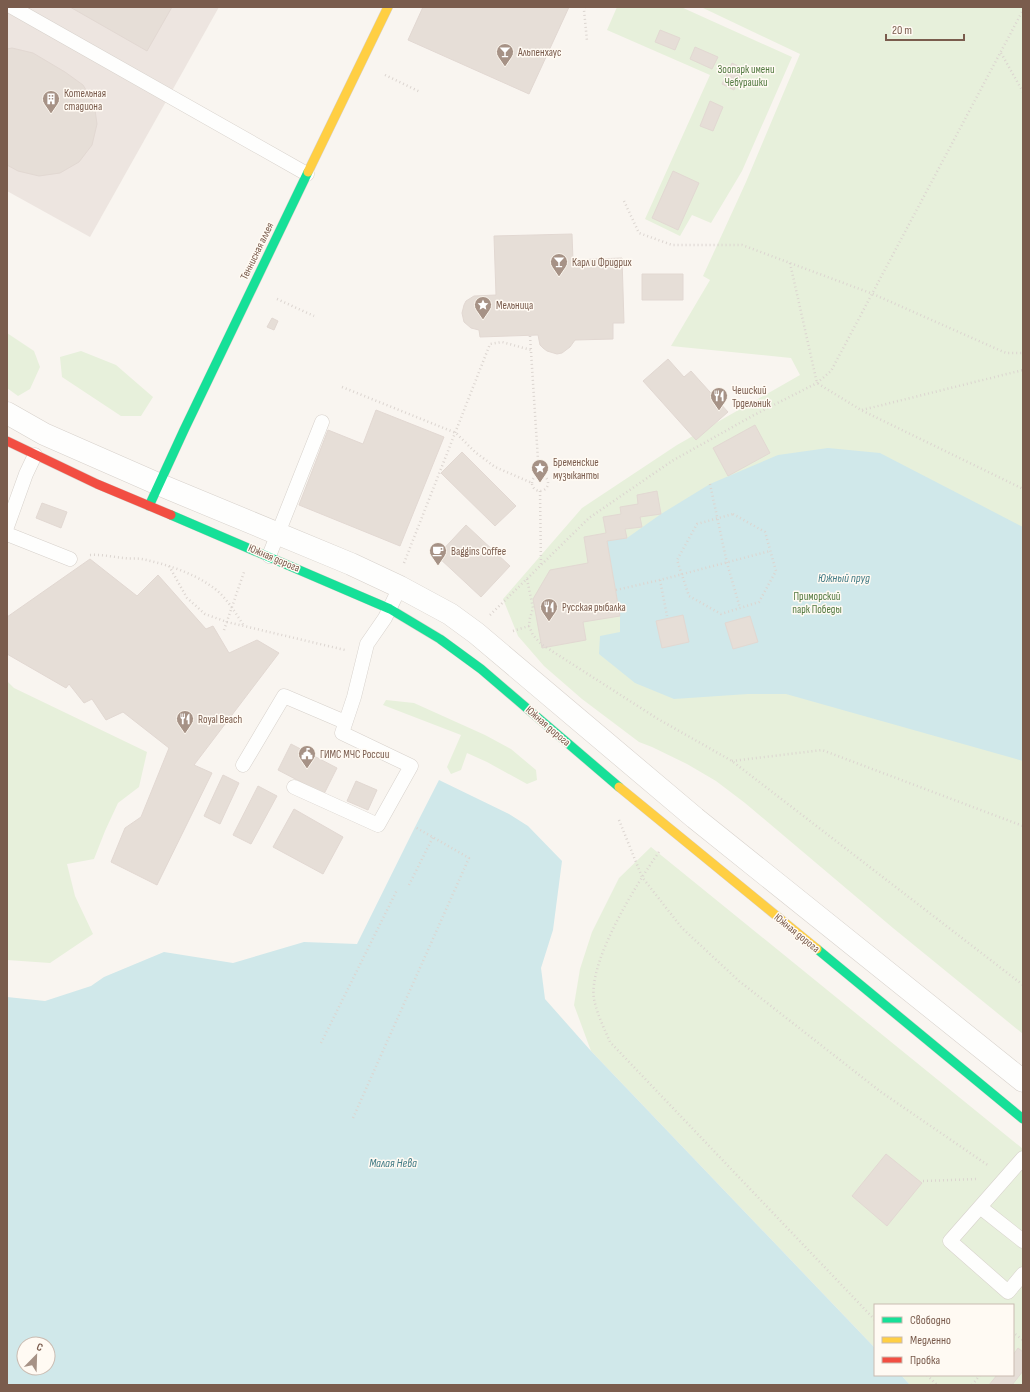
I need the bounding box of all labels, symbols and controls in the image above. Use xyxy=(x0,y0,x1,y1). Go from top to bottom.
scale bar xyxy=(886,16,964,42)
text: 20 m xyxy=(892,23,912,38)
bar icon: Альпенхаус xyxy=(495,42,515,67)
place label: Альпенхаус xyxy=(517,46,561,59)
park label: Зоопарк имени Чебурашки xyxy=(718,63,775,89)
place label: Котельная стадиона xyxy=(64,87,106,113)
building icon: Котельная стадиона xyxy=(41,89,61,114)
street label: Теннисная аллея xyxy=(238,220,276,282)
bar icon: Карл и Фридрих xyxy=(549,252,569,277)
place label: Карл и Фридрих xyxy=(572,256,632,269)
place icon: Мельница xyxy=(473,295,493,320)
place label: Мельница xyxy=(496,299,533,312)
place label: Чешский Трдельник xyxy=(732,384,771,410)
restaurant icon: Чешский Трдельник xyxy=(709,386,729,411)
place label: Бременские музыканты xyxy=(553,456,599,482)
place icon: Бременские музыканты xyxy=(530,458,550,483)
street label: Южная дорога xyxy=(246,541,302,575)
cafe icon: Baggins Coffee xyxy=(428,541,448,566)
place label: Baggins Coffee xyxy=(451,545,506,558)
water label: Южный пруд xyxy=(818,571,870,586)
park label: Приморский парк Победы xyxy=(792,590,842,616)
restaurant icon: Русская рыбалка xyxy=(539,597,559,622)
place label: Русская рыбалка xyxy=(562,601,626,614)
street label: Южная дорога xyxy=(523,703,573,749)
restaurant icon: Royal Beach xyxy=(175,709,195,734)
place label: Royal Beach xyxy=(198,713,242,726)
public building icon: ГИМС МЧС России xyxy=(297,744,317,769)
place label: ГИМС МЧС России xyxy=(320,748,390,761)
street label: Южная дорога xyxy=(772,911,822,955)
water label: Малая Нева xyxy=(369,1156,417,1171)
legend xyxy=(874,1304,1014,1376)
text: Свободно xyxy=(910,1313,951,1328)
text: Медленно xyxy=(910,1333,951,1348)
north arrow xyxy=(16,1336,56,1376)
text: С xyxy=(35,1340,45,1354)
text: Пробка xyxy=(910,1353,941,1368)

